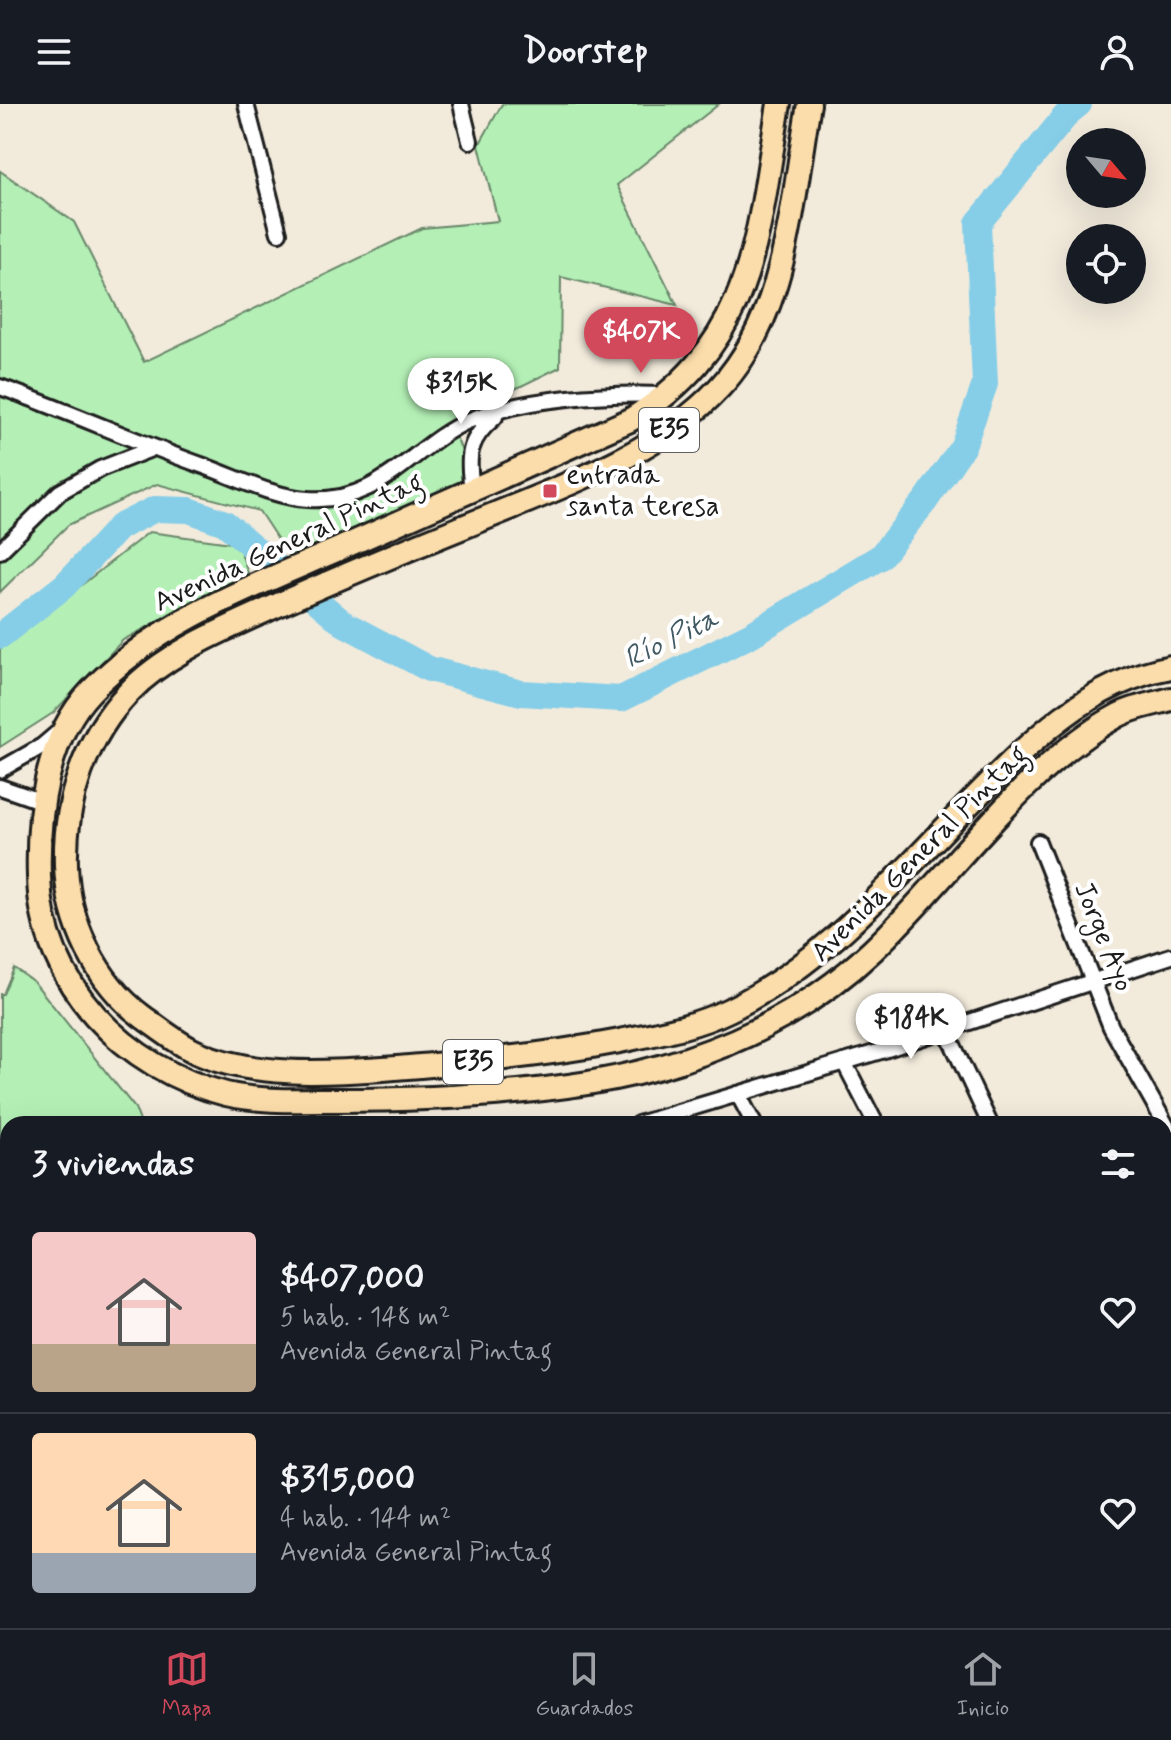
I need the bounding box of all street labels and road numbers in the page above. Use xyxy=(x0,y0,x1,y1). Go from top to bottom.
road number: E35 xyxy=(639,408,699,452)
street label: Avenida General Pintag xyxy=(148,464,431,624)
street label: Avenida General Pintag xyxy=(803,737,1039,973)
street label: Jorge Ayo xyxy=(1062,877,1142,998)
road number: E35 xyxy=(443,1040,503,1084)

